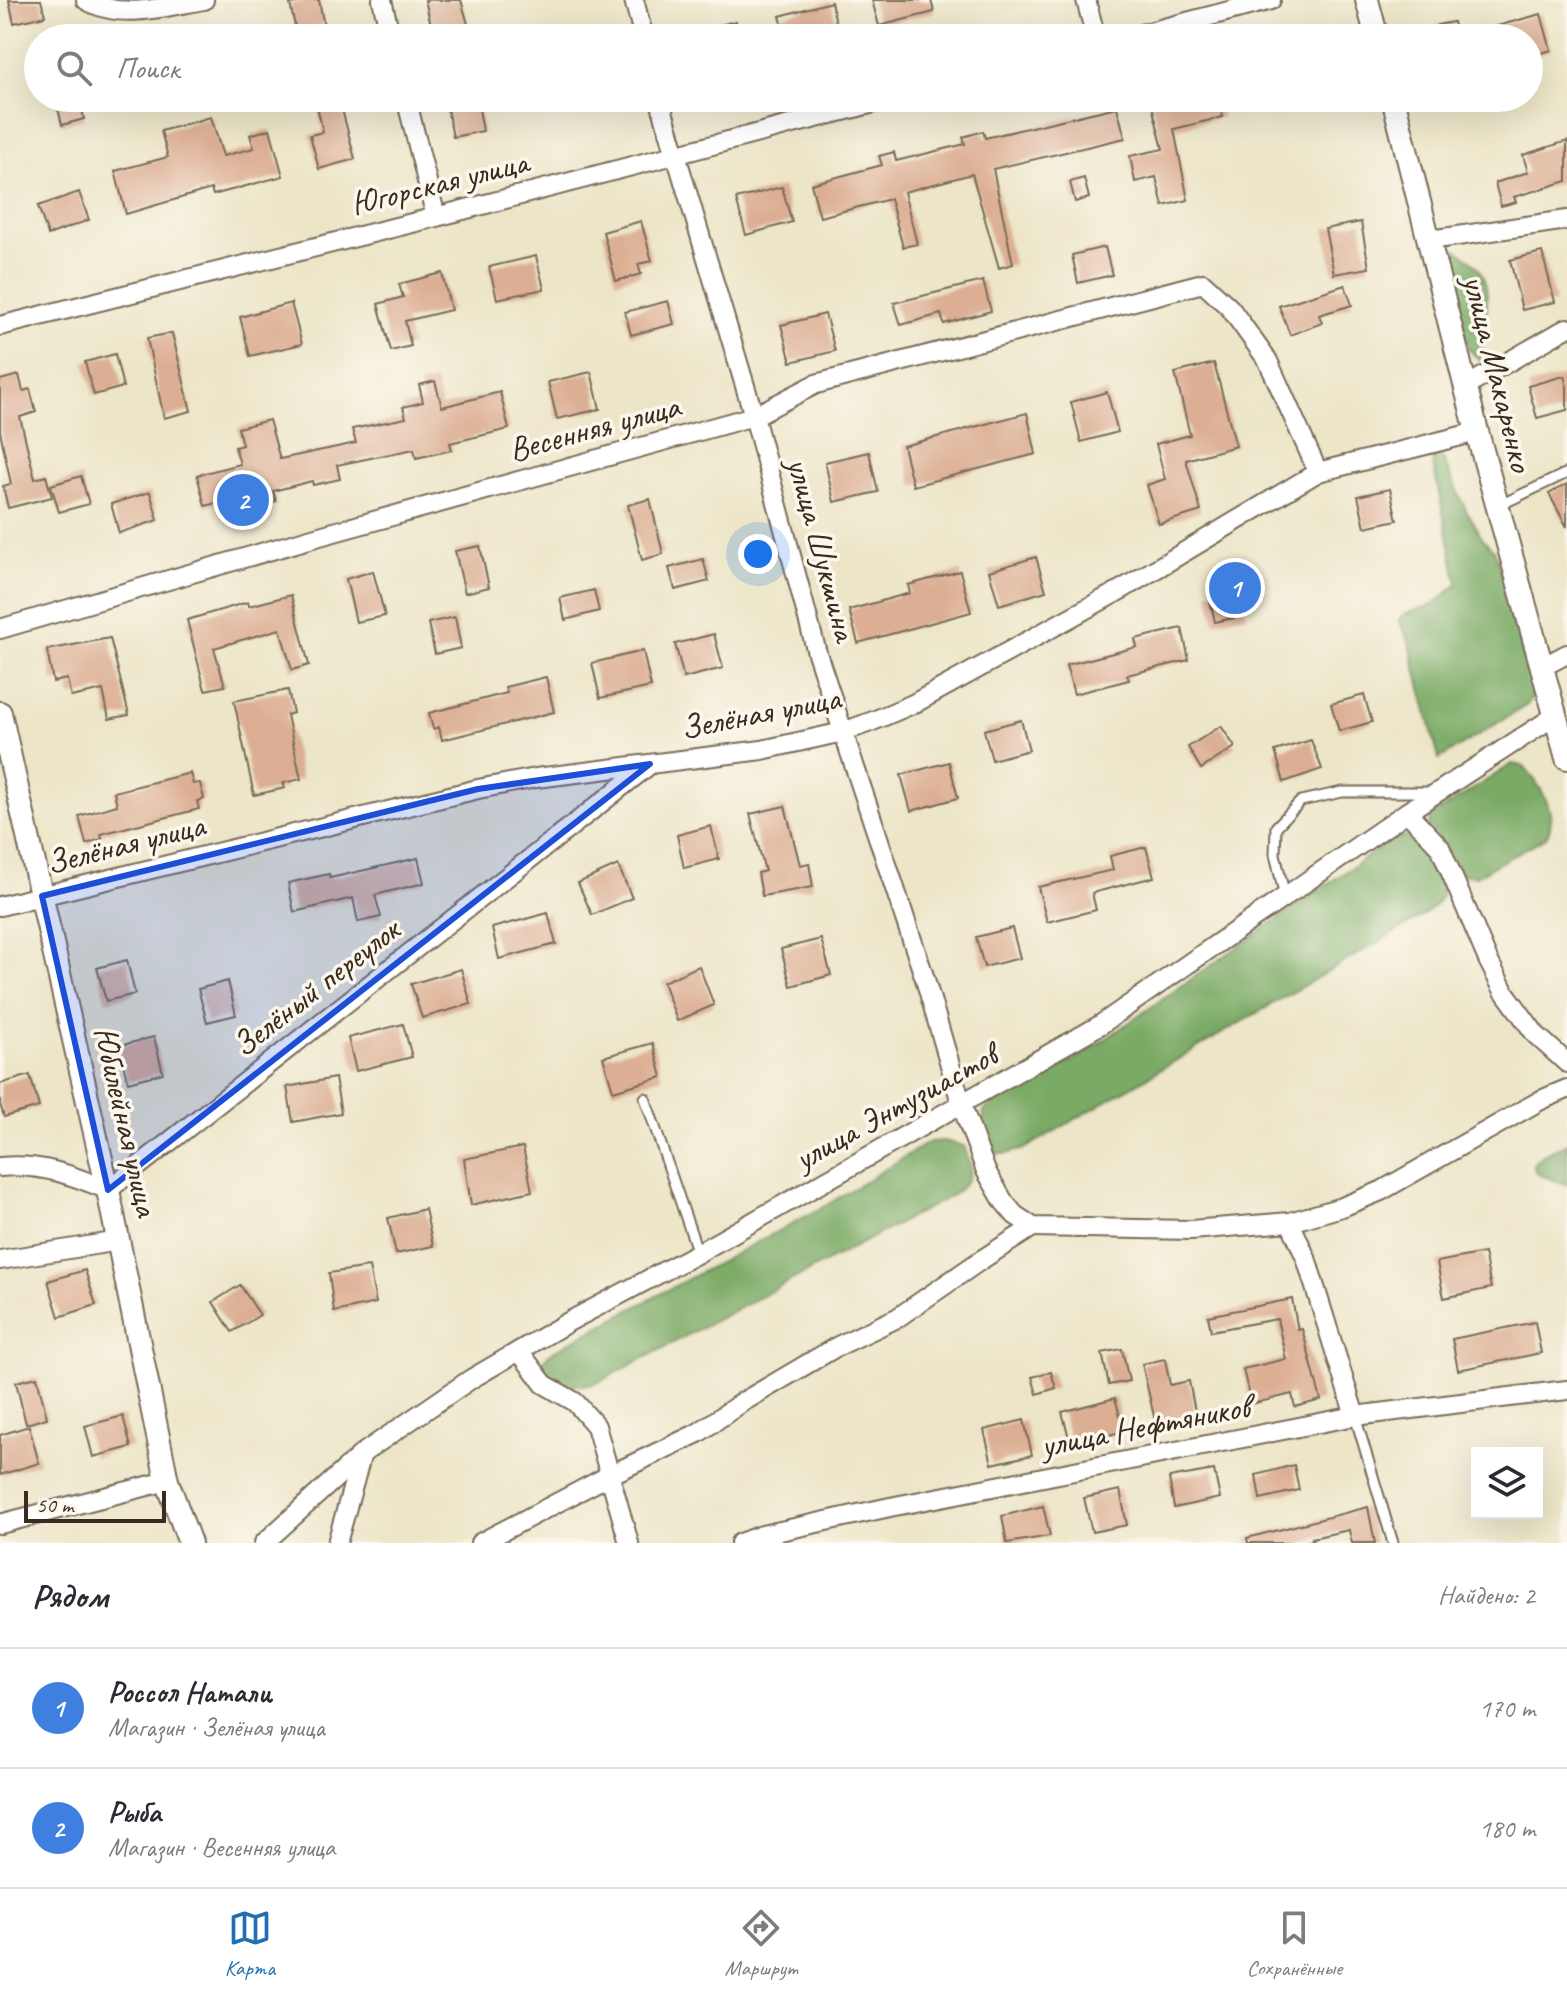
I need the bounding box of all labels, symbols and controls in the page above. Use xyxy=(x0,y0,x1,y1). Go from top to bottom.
search box xyxy=(24,24,1543,112)
icon: search xyxy=(52,46,96,90)
text: Поиск xyxy=(116,49,179,87)
street label: Югорская улица xyxy=(346,139,535,225)
street label: улица Макаренко xyxy=(1453,269,1544,478)
street label: Весенняя улица xyxy=(504,384,686,471)
street label: улица Шукшина xyxy=(777,451,868,648)
pin: 2 xyxy=(217,470,269,530)
your location xyxy=(738,534,778,574)
pin: 1 xyxy=(1209,558,1261,618)
street label: Зелёная улица xyxy=(677,676,846,749)
street label: Зелёная улица xyxy=(42,803,211,884)
street label: Зелёный переулок xyxy=(223,906,410,1066)
street label: Юбилейная улица xyxy=(84,1022,170,1222)
street label: улица Энтузиастов xyxy=(785,1030,1009,1181)
street label: улица Нефтяников xyxy=(1035,1383,1261,1467)
map controls xyxy=(1471,1447,1543,1519)
button: layers xyxy=(1471,1447,1543,1519)
scale bar xyxy=(24,1487,166,1523)
text: 50 m xyxy=(36,1491,73,1519)
text: Рядом xyxy=(32,1574,108,1617)
text: Найдено: 2 xyxy=(1438,1579,1535,1612)
text: Россол Натали xyxy=(108,1673,272,1711)
text: 1 xyxy=(52,1692,64,1725)
text: 170 m xyxy=(1479,1692,1535,1725)
text: Магазин · Зелёная улица xyxy=(108,1711,325,1744)
text: Рыба xyxy=(108,1793,161,1831)
text: 2 xyxy=(52,1812,64,1845)
text: 180 m xyxy=(1479,1812,1535,1845)
text: Магазин · Весенняя улица xyxy=(108,1831,335,1864)
tab: Карта xyxy=(225,1906,275,1982)
tab: Маршрут xyxy=(725,1906,797,1982)
tab: Сохранённые xyxy=(1247,1906,1342,1982)

